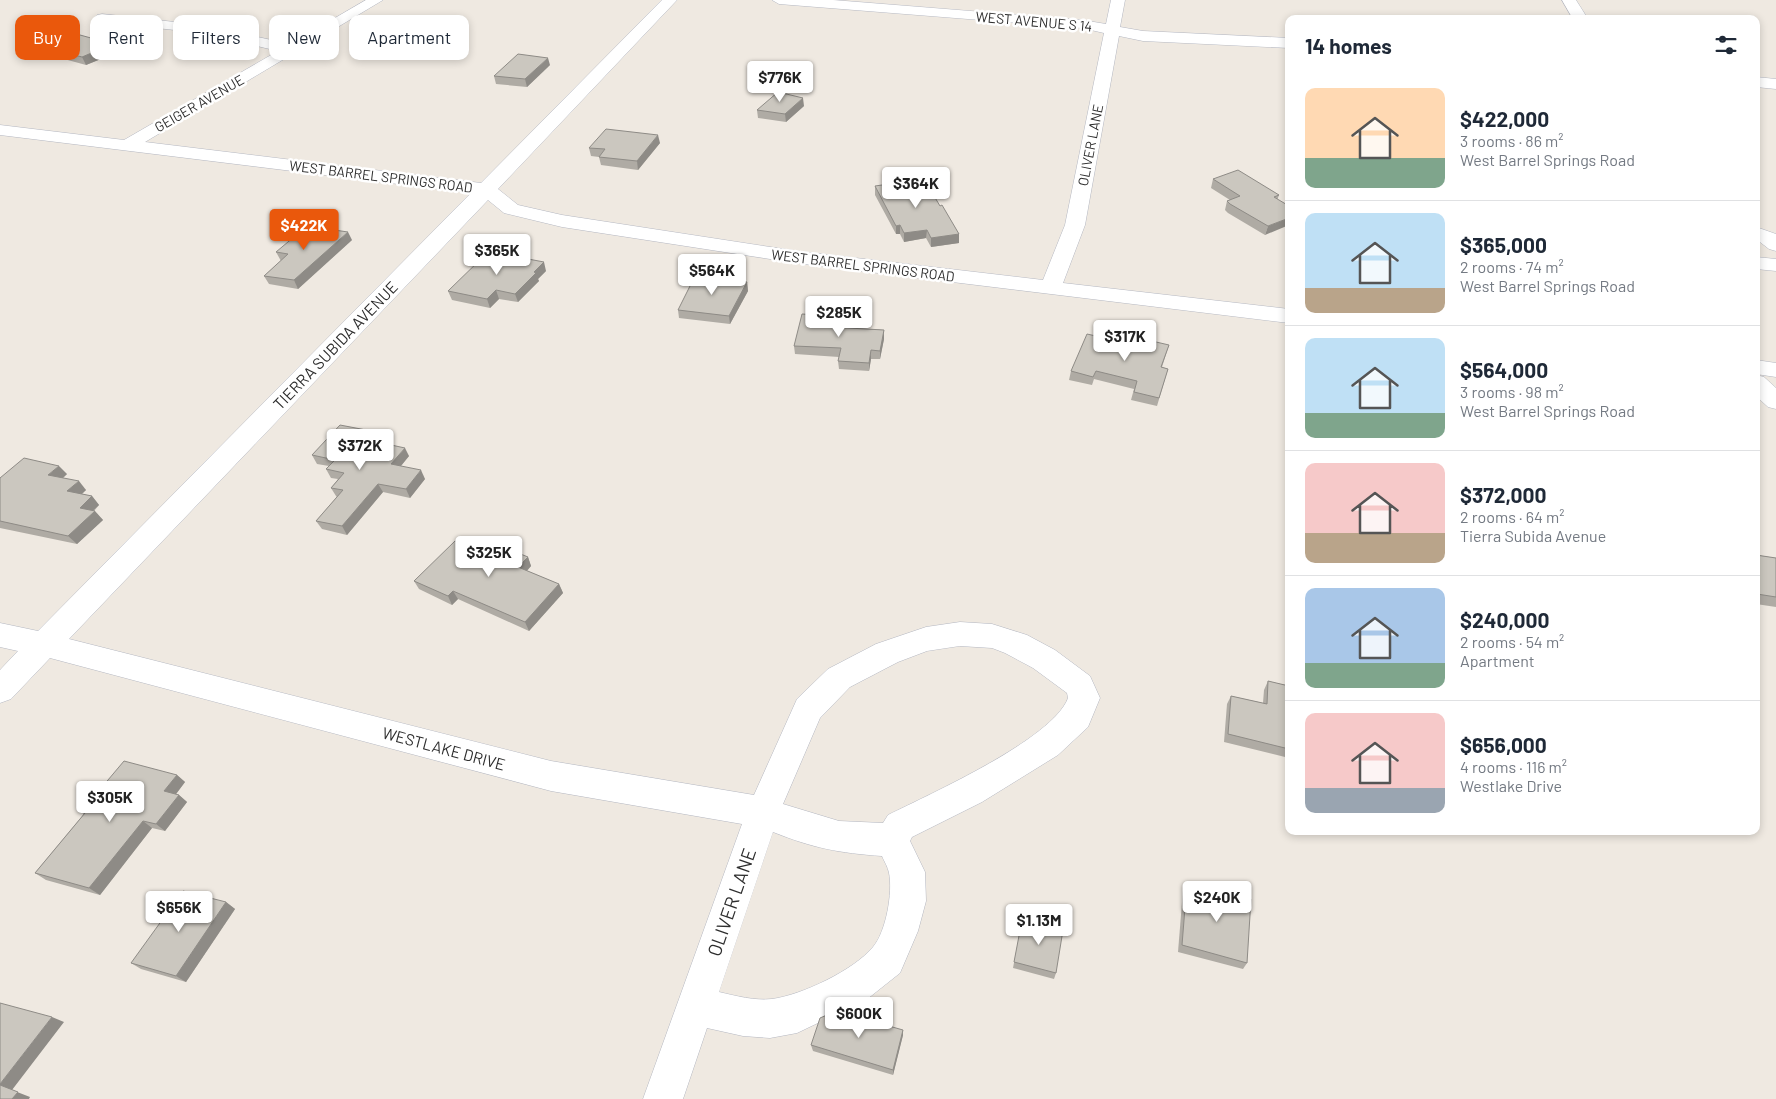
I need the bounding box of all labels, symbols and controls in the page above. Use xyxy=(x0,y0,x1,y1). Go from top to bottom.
street label: WEST AVENUE S 14 xyxy=(975,7,1093,35)
chip: Buy xyxy=(15,15,80,60)
chip: Rent xyxy=(90,15,163,60)
chip: Filters xyxy=(173,15,259,60)
chip: New xyxy=(269,15,339,60)
chip: Apartment xyxy=(349,15,469,60)
icon: filters xyxy=(1712,31,1740,59)
text: 14 homes xyxy=(1305,33,1392,58)
pin: $776K xyxy=(745,61,815,103)
text: $776K xyxy=(758,67,802,86)
street label: GEIGER AVENUE xyxy=(151,71,247,135)
street label: OLIVER LANE xyxy=(1074,103,1106,187)
text: $422,000 xyxy=(1460,106,1549,131)
icon: home xyxy=(1345,108,1405,168)
text: 3 rooms · 86 m² xyxy=(1460,131,1564,150)
text: West Barrel Springs Road xyxy=(1460,150,1635,169)
street label: WEST BARREL SPRINGS ROAD xyxy=(288,156,474,196)
pin: $364K xyxy=(881,166,951,209)
text: $364K xyxy=(893,173,939,192)
pin: $422K xyxy=(269,208,339,251)
text: $422K xyxy=(281,215,327,234)
text: $365,000 xyxy=(1460,232,1547,257)
icon: home xyxy=(1345,233,1405,293)
pin: $365K xyxy=(462,234,532,276)
text: $365K xyxy=(474,240,520,259)
street label: WEST BARREL SPRINGS ROAD xyxy=(770,245,956,285)
pin: $564K xyxy=(677,254,747,296)
text: 2 rooms · 74 m² xyxy=(1460,257,1564,276)
text: $564K xyxy=(689,260,735,279)
text: West Barrel Springs Road xyxy=(1460,276,1635,295)
street label: TIERRA SUBIDA AVENUE xyxy=(269,277,401,413)
pin: $285K xyxy=(804,296,874,338)
text: $285K xyxy=(816,302,862,321)
pin: $317K xyxy=(1090,320,1160,362)
text: $317K xyxy=(1104,326,1146,345)
text: $564,000 xyxy=(1460,357,1548,382)
icon: home xyxy=(1345,358,1405,418)
text: 3 rooms · 98 m² xyxy=(1460,382,1564,401)
text: West Barrel Springs Road xyxy=(1460,401,1635,420)
pin: $372K xyxy=(325,428,395,471)
text: $372K xyxy=(338,435,382,454)
text: $372,000 xyxy=(1460,482,1546,507)
icon: home xyxy=(1345,483,1405,543)
text: 2 rooms · 64 m² xyxy=(1460,507,1564,526)
text: Tierra Subida Avenue xyxy=(1460,526,1606,545)
pin: $325K xyxy=(454,536,524,578)
text: $325K xyxy=(466,542,512,561)
text: $240,000 xyxy=(1460,607,1549,632)
icon: home xyxy=(1345,608,1405,668)
text: 2 rooms · 54 m² xyxy=(1460,632,1564,651)
text: Apartment xyxy=(1460,651,1535,670)
street label: WESTLAKE DRIVE xyxy=(380,722,508,774)
text: $656,000 xyxy=(1460,732,1547,757)
icon: home xyxy=(1345,733,1405,793)
text: 4 rooms · 116 m² xyxy=(1460,757,1567,776)
text: Westlake Drive xyxy=(1460,776,1562,795)
pin: $305K xyxy=(75,780,145,823)
text: $305K xyxy=(87,787,133,806)
street label: OLIVER LANE xyxy=(702,845,760,959)
pin: $240K xyxy=(1182,880,1252,923)
text: $240K xyxy=(1194,887,1240,906)
pin: $656K xyxy=(144,890,214,933)
text: $656K xyxy=(157,897,201,916)
pin: $1.13M xyxy=(998,904,1080,946)
text: $1.13M xyxy=(1017,910,1061,929)
pin: $600K xyxy=(824,996,894,1039)
text: $600K xyxy=(836,1003,882,1022)

